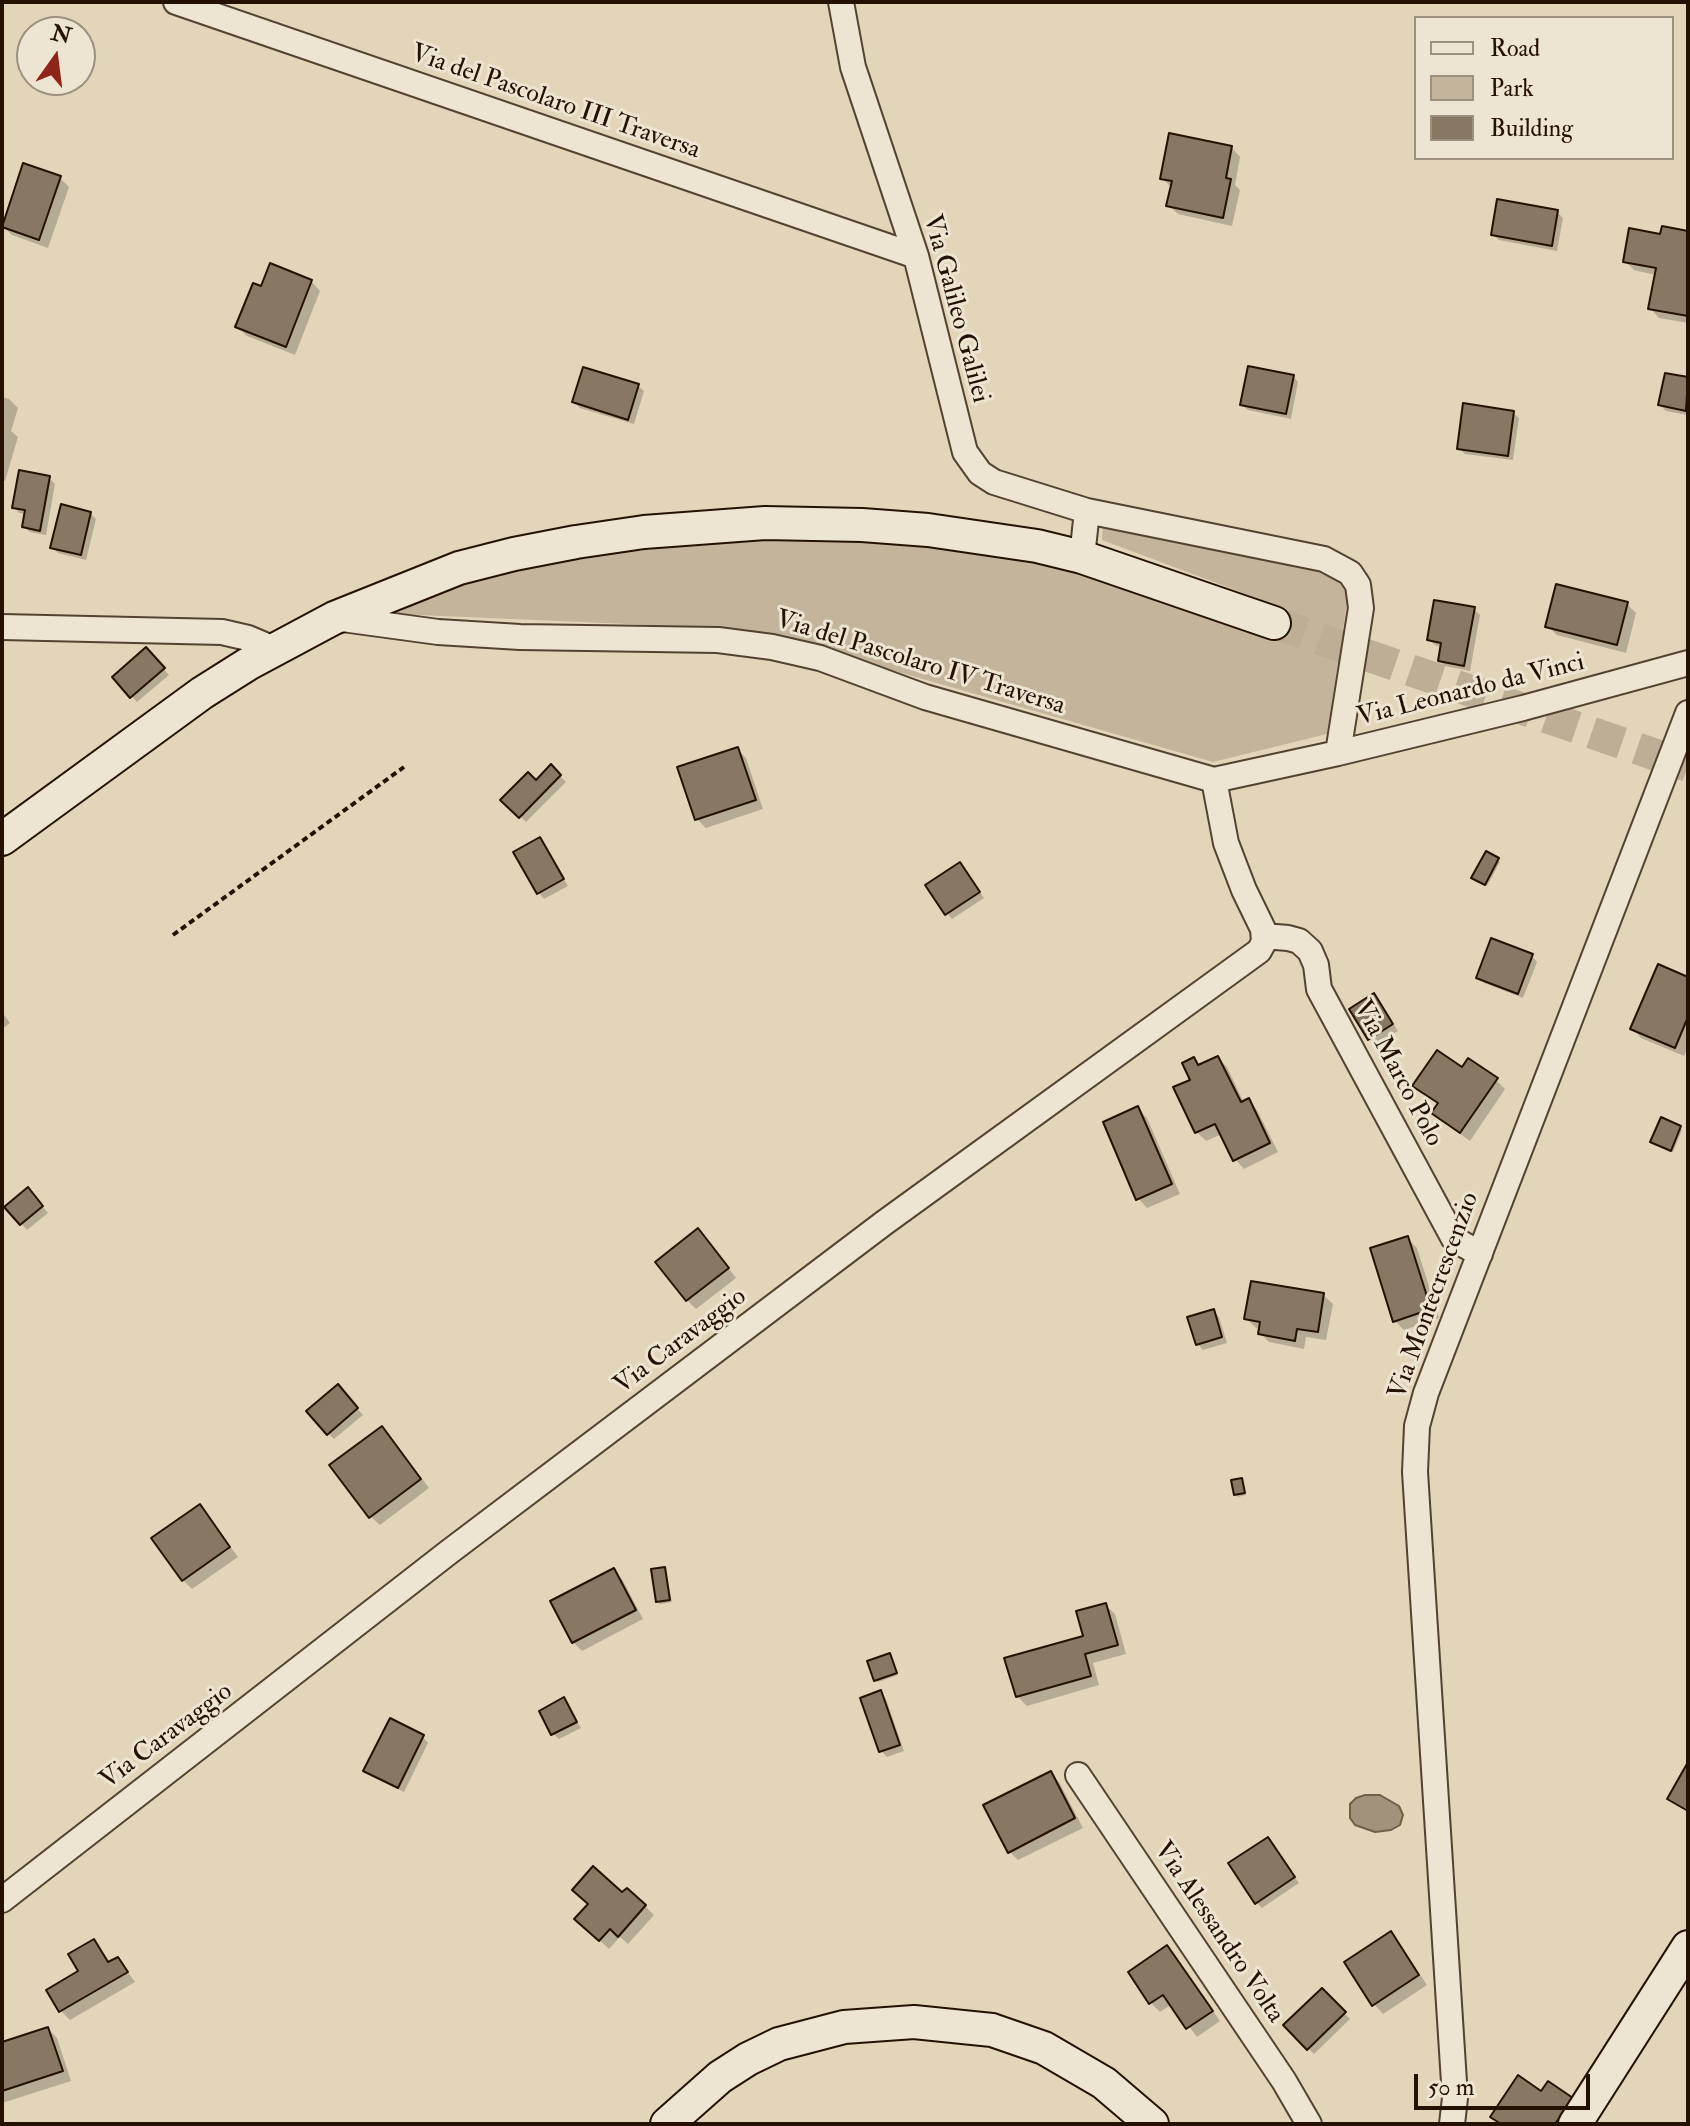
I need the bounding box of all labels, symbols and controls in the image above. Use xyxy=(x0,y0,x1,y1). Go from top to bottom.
north arrow xyxy=(16,16,96,96)
legend xyxy=(1414,16,1674,160)
text: N xyxy=(48,19,74,51)
text: Road xyxy=(1490,33,1540,64)
street label: Via del Pascolaro III Traversa xyxy=(406,39,704,167)
text: Park xyxy=(1490,73,1534,104)
text: Building xyxy=(1490,113,1573,144)
street label: Via Galileo Galilei xyxy=(915,212,995,406)
street label: Via del Pascolaro IV Traversa xyxy=(772,605,1068,723)
street label: Via Leonardo da Vinci xyxy=(1354,648,1588,734)
street label: Via Marco Polo xyxy=(1345,996,1449,1152)
street label: Via Montecrescenzio xyxy=(1383,1188,1487,1404)
street label: Via Caravaggio xyxy=(609,1282,753,1402)
street label: Via Caravaggio xyxy=(95,1677,239,1797)
street label: Via Alessandro Volta xyxy=(1146,1836,1290,2030)
scale bar xyxy=(1418,2058,1594,2108)
text: 50 m xyxy=(1428,2072,1474,2103)

